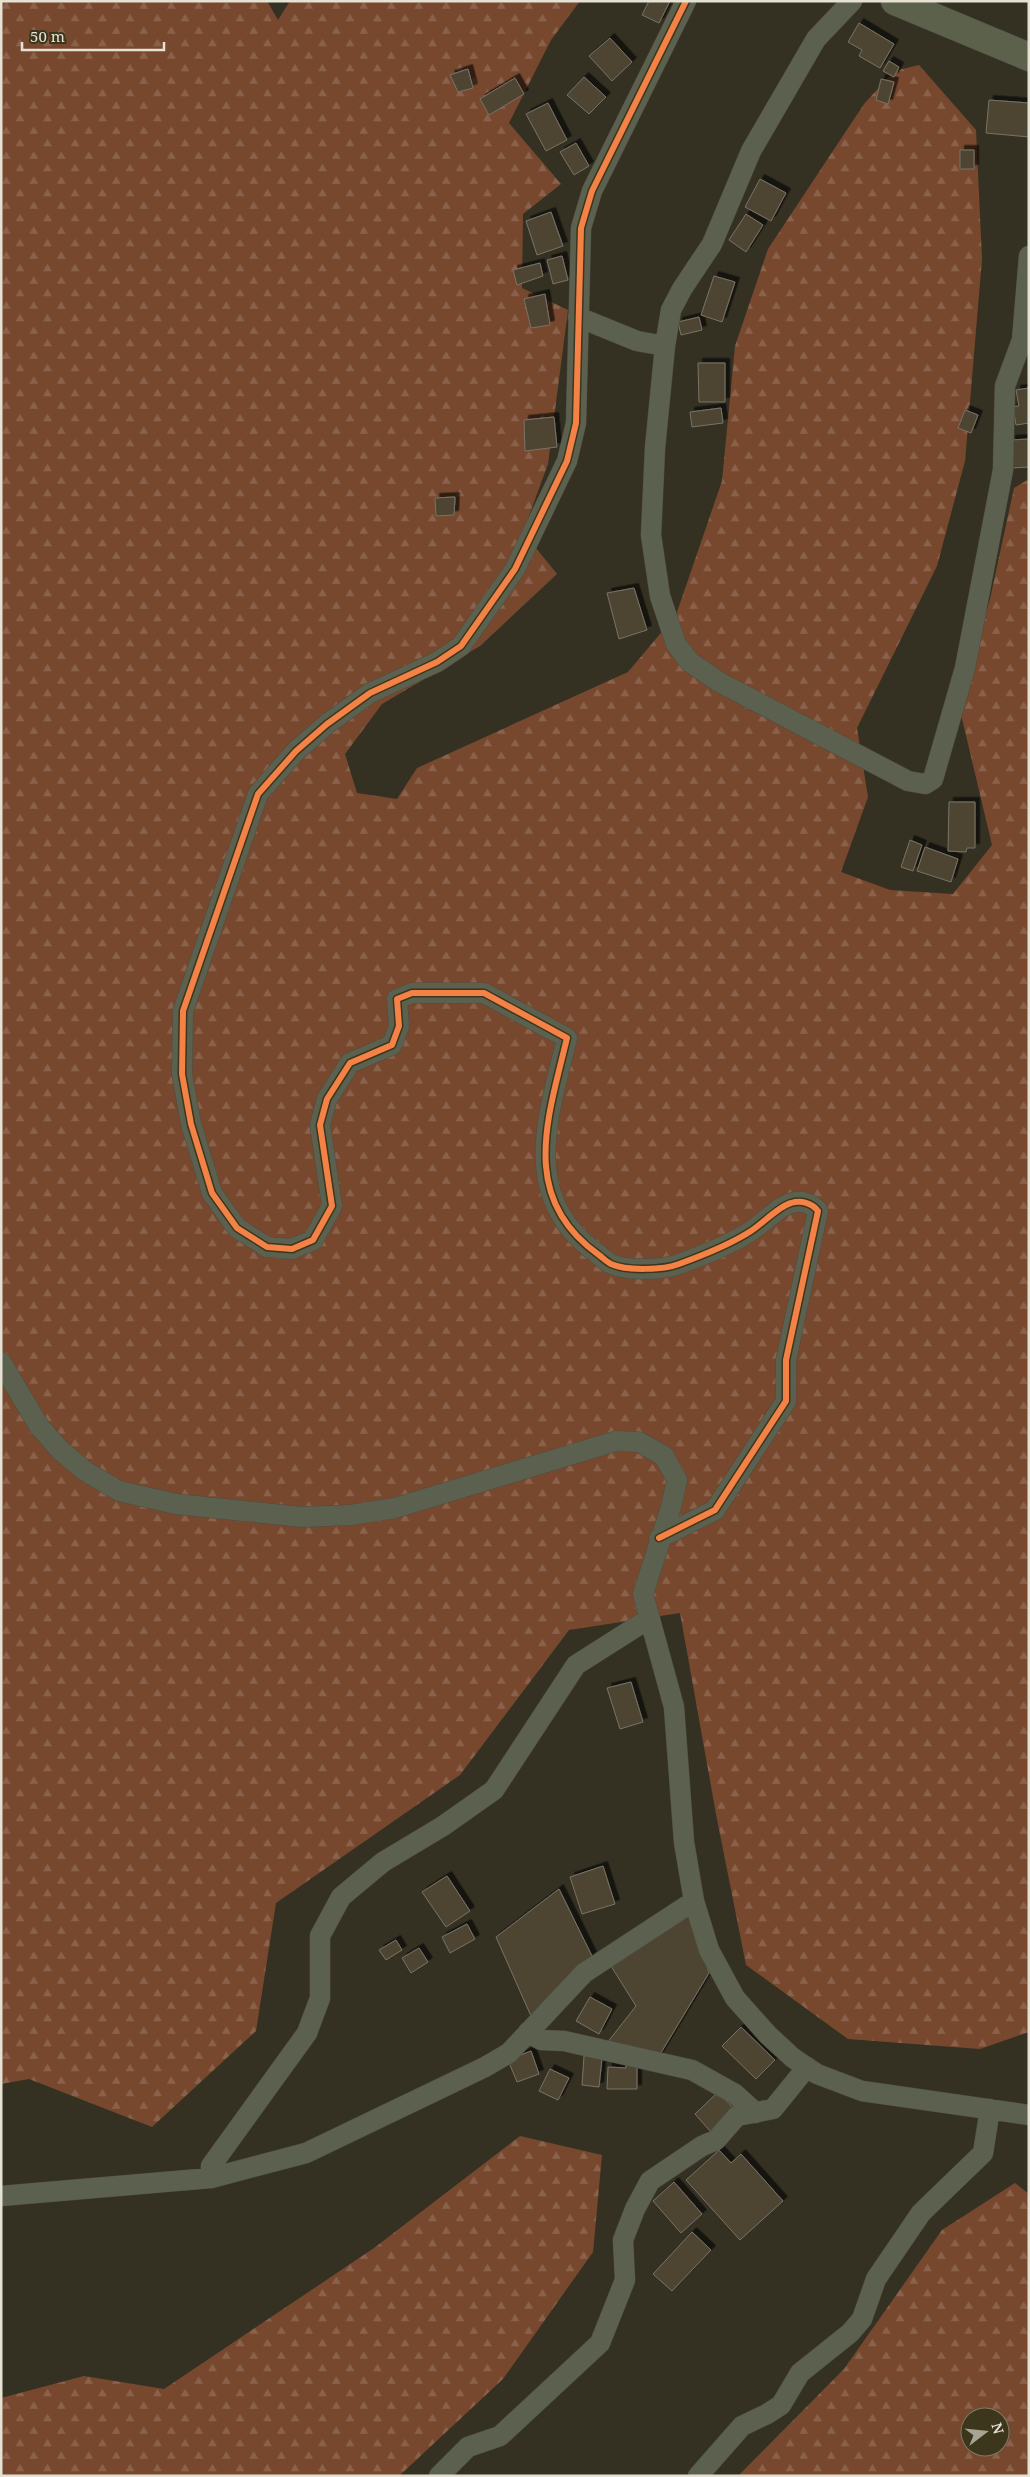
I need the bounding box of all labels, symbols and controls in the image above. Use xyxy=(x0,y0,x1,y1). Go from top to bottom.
scale bar xyxy=(22,20,165,52)
text: 50 m xyxy=(30,26,65,46)
north arrow xyxy=(960,2407,1010,2457)
text: N xyxy=(987,2420,1009,2436)

